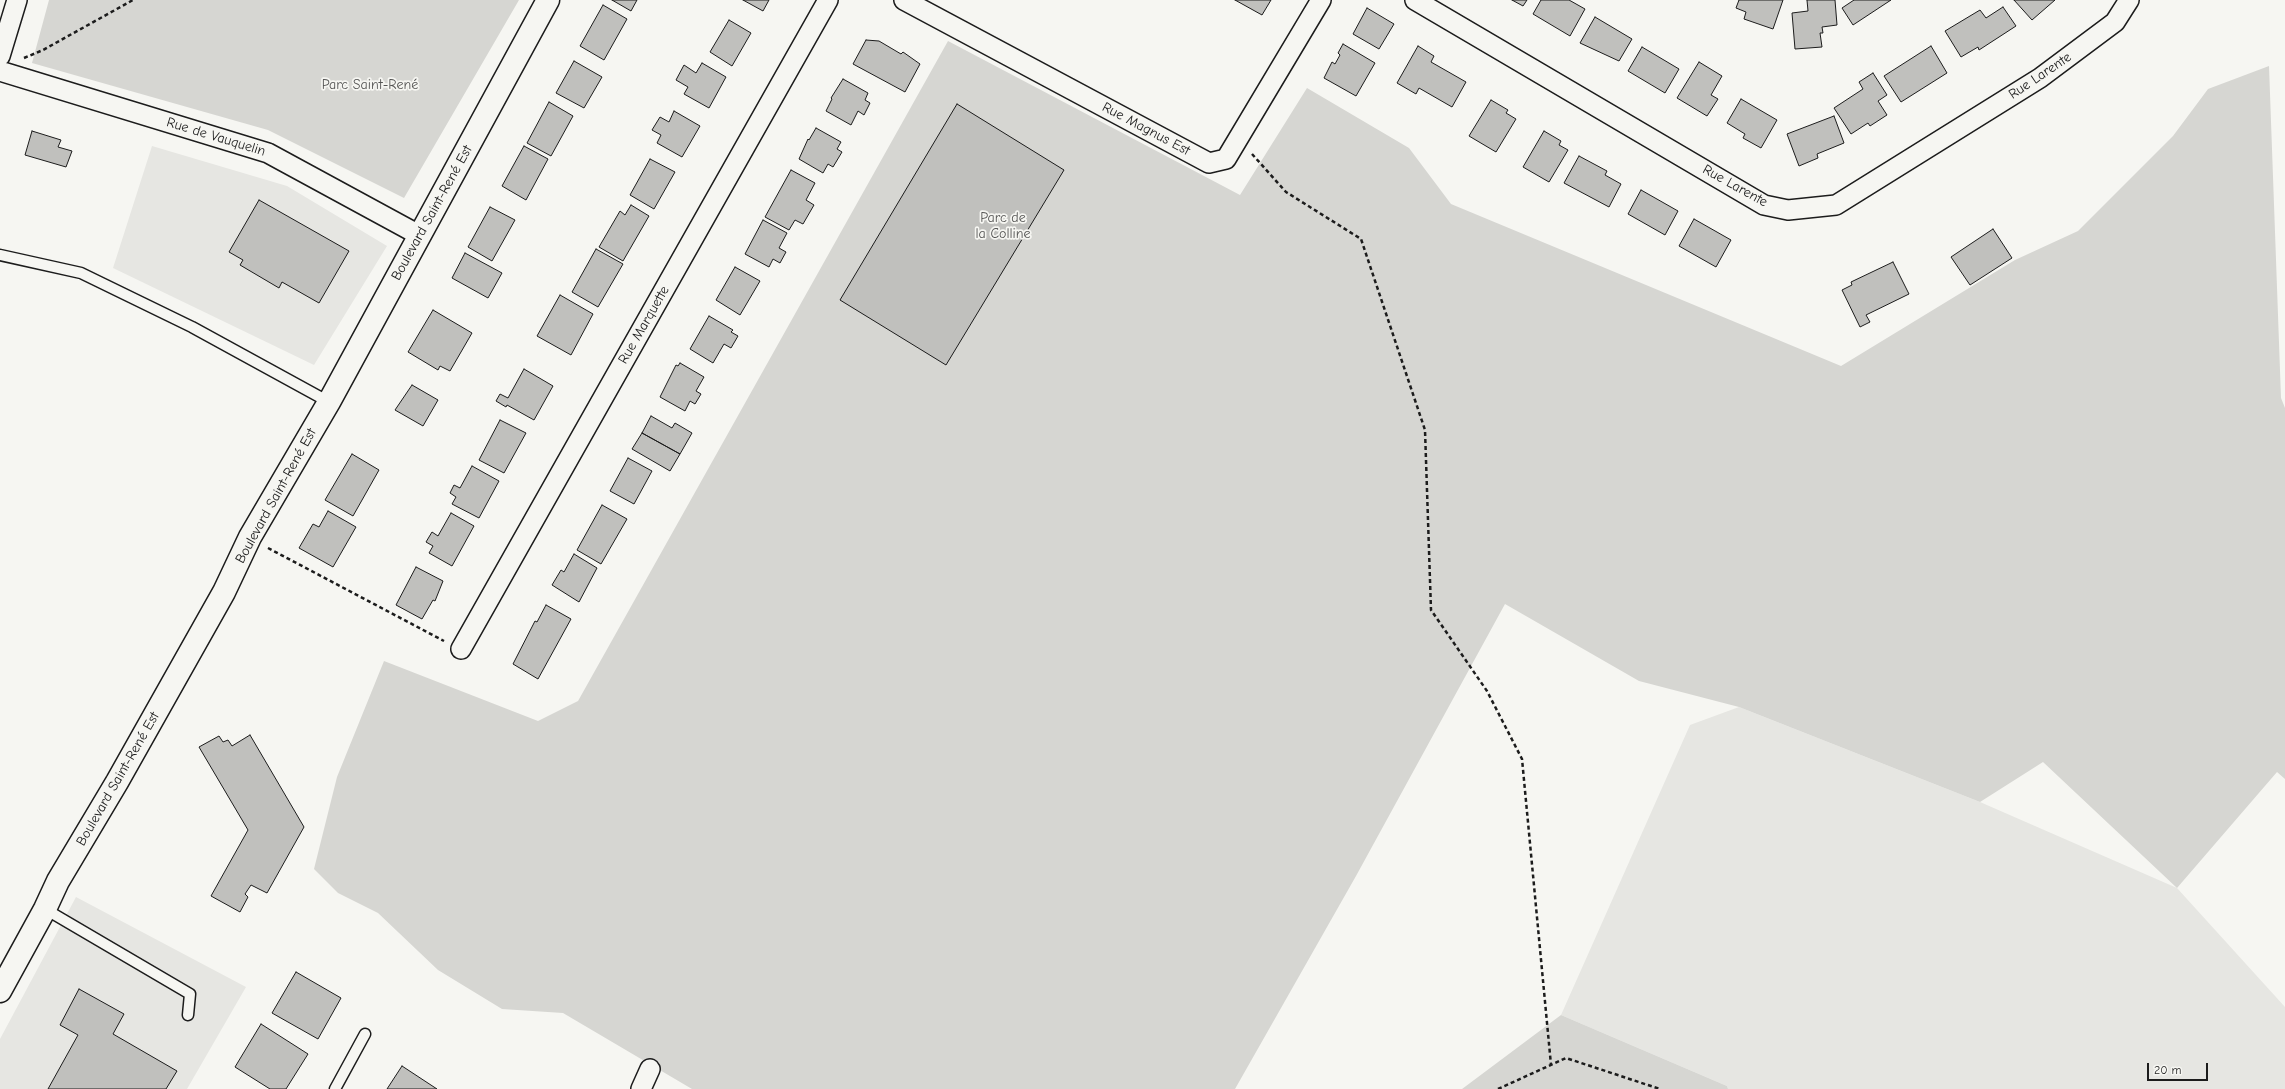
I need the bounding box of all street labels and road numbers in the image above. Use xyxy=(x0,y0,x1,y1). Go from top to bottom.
street label: Rue Larente xyxy=(2006,49,2074,103)
street label: Rue Magnus Est xyxy=(1099,99,1193,159)
street label: Rue de Vauquelin xyxy=(164,114,268,160)
street label: Boulevard Saint-René Est xyxy=(388,143,476,283)
street label: Rue Larente xyxy=(1700,161,1770,211)
street label: Rue Marquette xyxy=(615,283,673,367)
street label: Boulevard Saint-René Est xyxy=(232,426,320,566)
street label: Boulevard Saint-René Est xyxy=(73,709,163,849)

